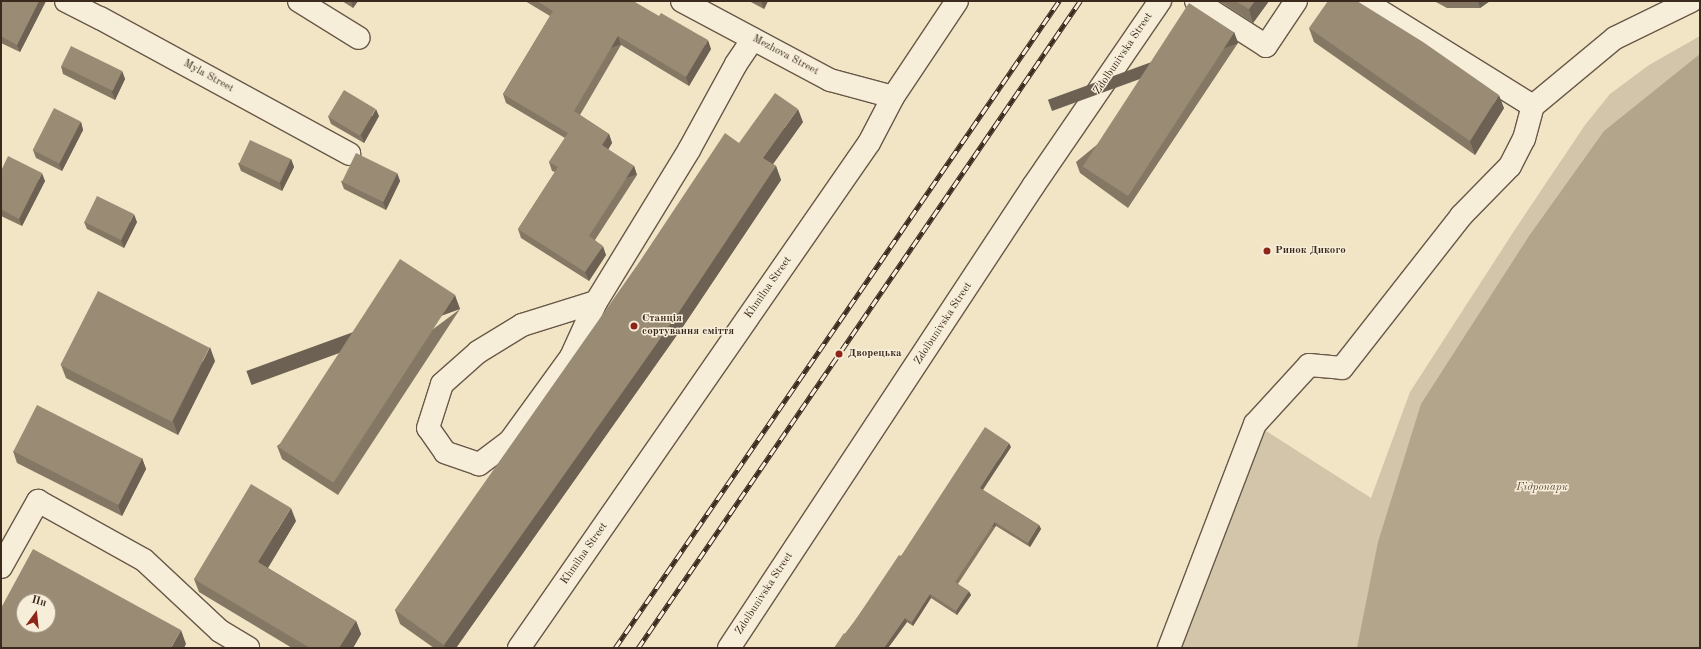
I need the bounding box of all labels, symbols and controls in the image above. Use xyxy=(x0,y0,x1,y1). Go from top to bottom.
street label: Zdolbunivska Street xyxy=(1092,11,1156,97)
street label: Mezhova Street xyxy=(750,33,820,79)
street label: Myla Street xyxy=(180,58,236,96)
place label: Ринок Дикого xyxy=(1275,244,1346,258)
marker: Ринок Дикого xyxy=(1262,246,1272,256)
street label: Khmilna Street xyxy=(743,254,795,322)
street label: Zdolbunivska Street xyxy=(912,280,976,368)
place label: Станція сортування сміття xyxy=(642,313,734,339)
marker: Станція сортування сміття xyxy=(629,321,639,331)
place label: Дворецька xyxy=(848,347,902,361)
marker: Дворецька xyxy=(833,348,845,360)
park label: Гідропарк xyxy=(1516,481,1568,495)
street label: Khmilna Street xyxy=(559,520,611,588)
street label: Zdolbunivska Street xyxy=(733,550,797,638)
north arrow xyxy=(16,593,56,633)
text: Пн xyxy=(30,595,48,609)

